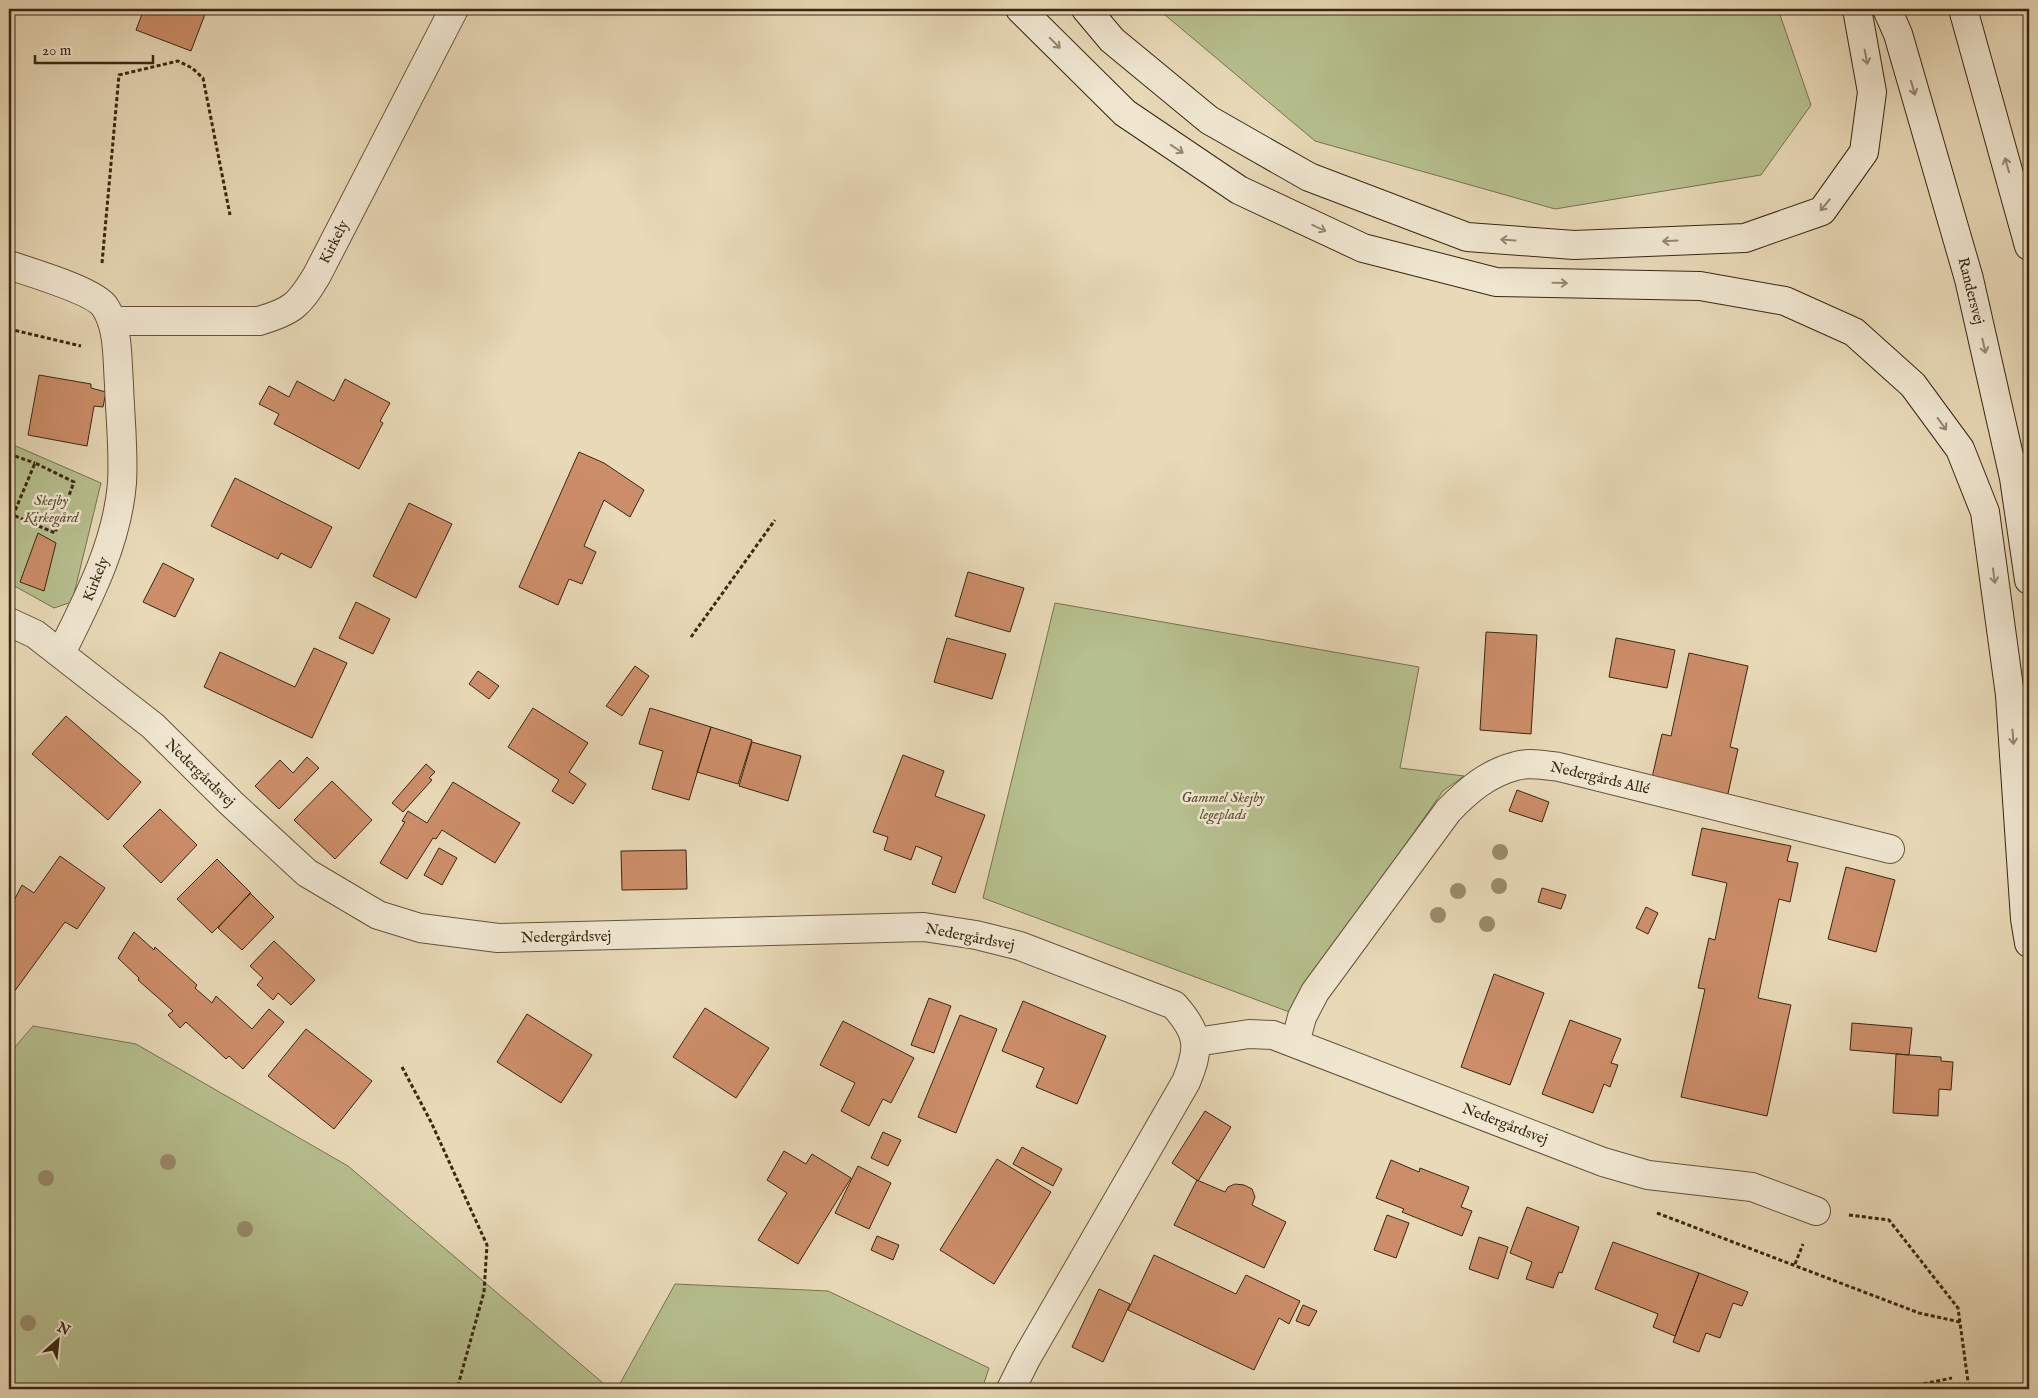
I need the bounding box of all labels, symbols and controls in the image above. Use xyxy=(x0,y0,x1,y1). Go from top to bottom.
scale bar xyxy=(35,32,152,64)
one-way arrow xyxy=(1048,37,1061,49)
text: 20 m xyxy=(42,41,72,60)
one-way arrow xyxy=(1861,48,1871,64)
one-way arrow xyxy=(1909,80,1919,96)
one-way arrow xyxy=(1170,144,1184,154)
one-way arrow xyxy=(2002,157,2012,173)
one-way arrow xyxy=(1820,198,1831,211)
street label: Kirkely xyxy=(315,216,353,267)
one-way arrow xyxy=(1311,223,1326,233)
one-way arrow xyxy=(1500,236,1516,245)
one-way arrow xyxy=(1663,236,1679,246)
street label: Randersvej xyxy=(1953,255,1989,327)
one-way arrow xyxy=(1552,278,1568,288)
one-way arrow xyxy=(1980,337,1989,353)
one-way arrow xyxy=(1937,417,1948,430)
park label: Skejby Kirkegård xyxy=(23,491,79,528)
street label: Kirkely xyxy=(78,553,114,604)
one-way arrow xyxy=(1989,568,1999,584)
one-way arrow xyxy=(2008,729,2018,745)
street label: Nedergårdsvej xyxy=(161,735,239,811)
street label: Nedergårds Allé xyxy=(1548,757,1652,799)
park label: Gammel Skejby legeplads xyxy=(1181,788,1265,825)
street label: Nedergårdsvej xyxy=(924,919,1016,955)
street label: Nedergårdsvej xyxy=(521,927,611,947)
street label: Nedergårdsvej xyxy=(1459,1099,1551,1149)
north arrow xyxy=(32,1316,82,1366)
text: N xyxy=(53,1318,73,1340)

